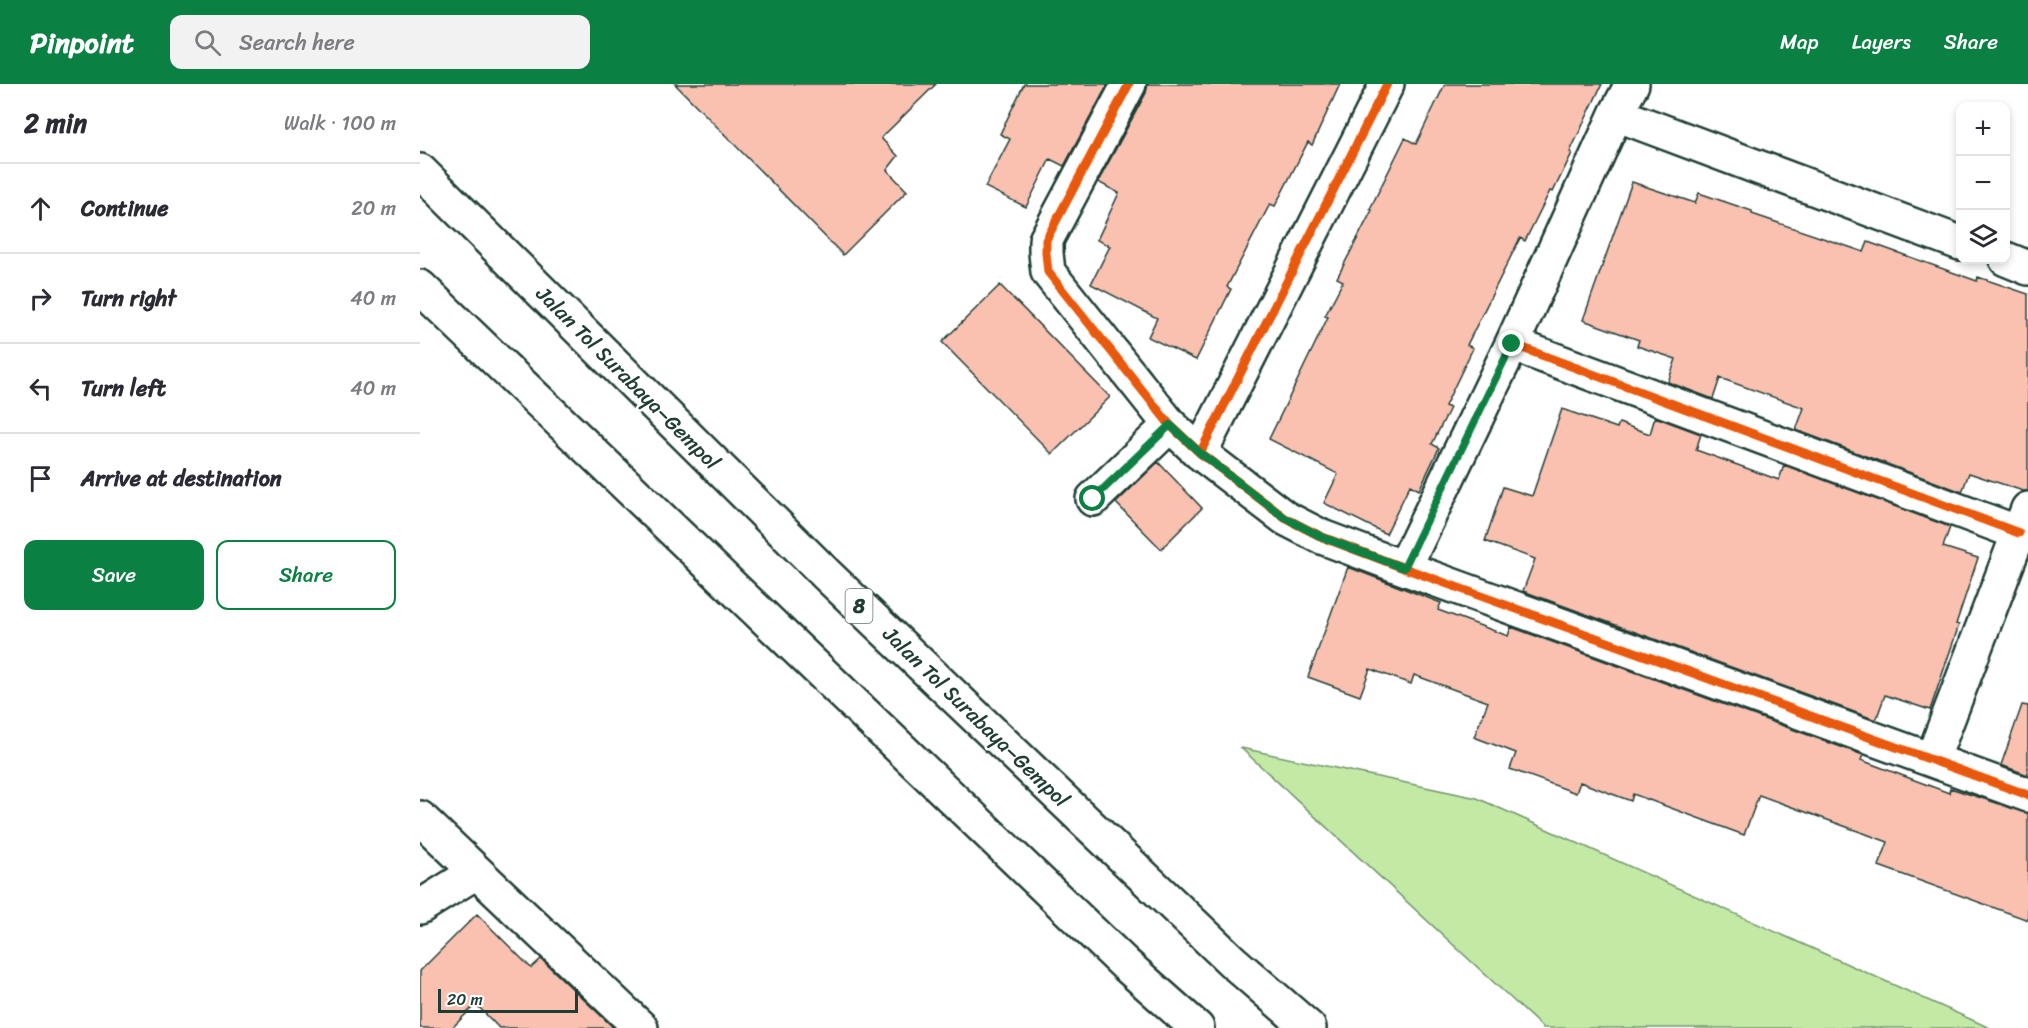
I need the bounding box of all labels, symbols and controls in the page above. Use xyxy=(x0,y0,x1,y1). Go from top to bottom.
search box xyxy=(170,15,590,69)
text: Pinpoint xyxy=(30,18,134,67)
text: Search here xyxy=(239,23,355,62)
text: Map xyxy=(1780,23,1819,61)
text: Layers xyxy=(1852,23,1911,61)
text: Share xyxy=(1944,23,1998,61)
icon: search xyxy=(191,26,224,59)
text: 2 min xyxy=(24,100,87,146)
map controls xyxy=(1956,102,2010,264)
button: + xyxy=(1956,102,2010,156)
text: Walk · 100 m xyxy=(284,106,396,141)
button: − xyxy=(1956,156,2010,210)
text: Continue xyxy=(81,189,169,228)
text: 20 m xyxy=(351,191,396,226)
icon: ahead xyxy=(24,192,57,225)
button: layers xyxy=(1956,210,2010,264)
street label: Jalan Tol Surabaya–Gempol xyxy=(526,276,730,480)
text: Turn right xyxy=(81,279,176,318)
text: 40 m xyxy=(350,281,396,316)
icon: right xyxy=(24,282,57,315)
route end xyxy=(1498,330,1524,356)
text: Turn left xyxy=(81,369,166,408)
text: 40 m xyxy=(350,371,396,406)
icon: left xyxy=(24,372,57,405)
text: Arrive at destination xyxy=(81,459,282,498)
icon: arrive xyxy=(24,462,57,495)
route start xyxy=(1079,485,1105,511)
button: Save xyxy=(24,540,204,610)
button: Share xyxy=(216,540,396,610)
road number: 8 xyxy=(846,589,872,623)
street label: Jalan Tol Surabaya–Gempol xyxy=(873,616,1079,818)
text: 20 m xyxy=(447,985,483,1014)
scale bar xyxy=(438,986,578,1014)

